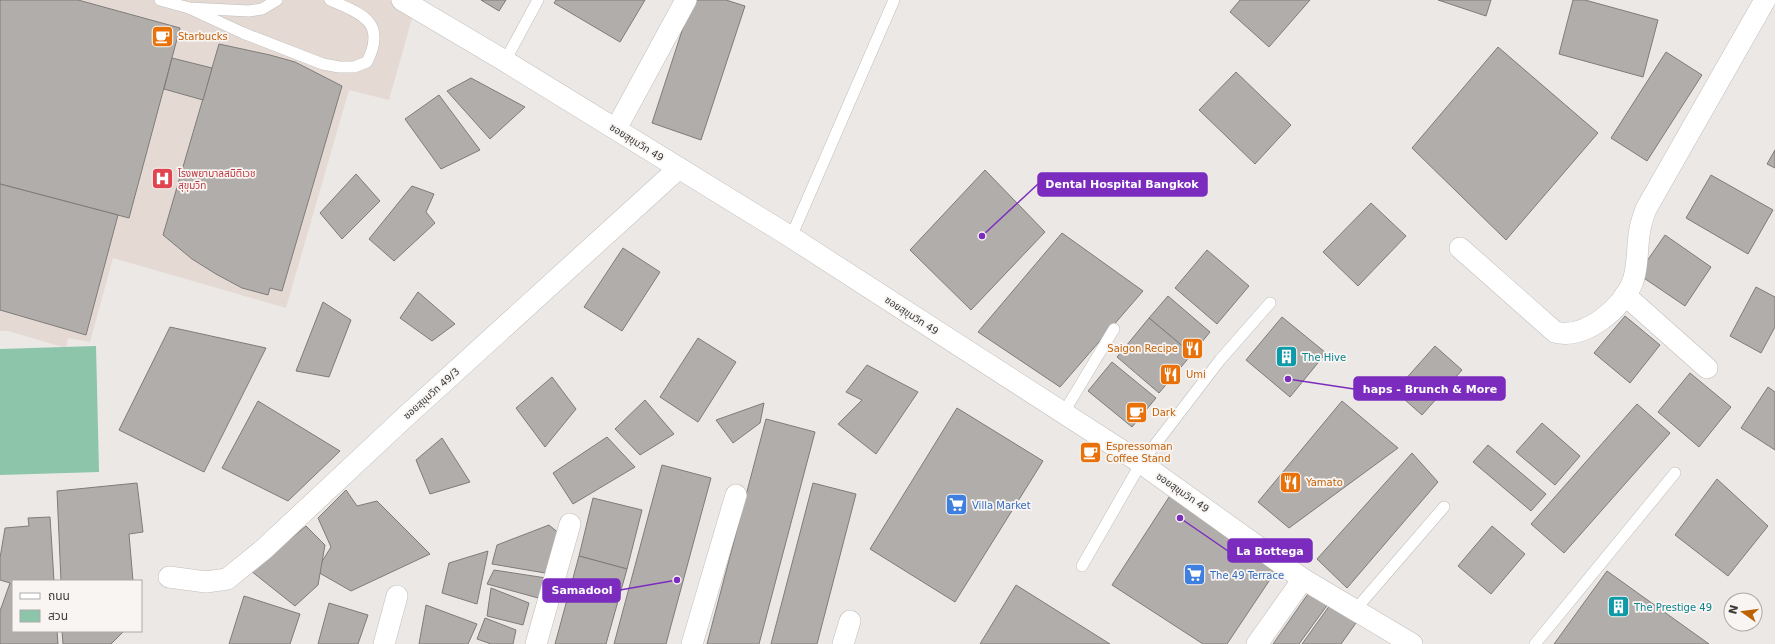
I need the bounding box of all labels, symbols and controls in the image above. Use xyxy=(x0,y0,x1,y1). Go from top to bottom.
cafe icon: Starbucks xyxy=(150,23,176,49)
place label: Starbucks xyxy=(178,31,228,42)
street label: ซอยสุขุมวิท 49 xyxy=(607,121,666,164)
hospital icon: โรงพยาบาลสมิติเวช สุขุมวิท xyxy=(149,166,175,192)
place label: โรงพยาบาลสมิติเวช สุขุมวิท xyxy=(178,168,255,192)
callout: Dental Hospital Bangkok xyxy=(1038,173,1207,196)
text: Dental Hospital Bangkok xyxy=(1045,178,1199,191)
street label: ซอยสุขุมวิท 49 xyxy=(882,294,941,338)
restaurant icon: Saigon Recipe xyxy=(1180,335,1206,361)
place label: Saigon Recipe xyxy=(1107,343,1178,354)
building icon: The Hive xyxy=(1273,344,1299,370)
place label: The Hive xyxy=(1301,352,1346,363)
restaurant icon: Umi xyxy=(1158,361,1184,387)
street label: ซอยสุขุมวิท 49/3 xyxy=(401,365,462,422)
place label: Umi xyxy=(1186,369,1206,380)
callout: haps - Brunch & More xyxy=(1354,377,1505,400)
text: haps - Brunch & More xyxy=(1363,383,1497,396)
cafe icon: Dark xyxy=(1124,399,1150,425)
place label: Dark xyxy=(1152,407,1176,418)
cafe icon: Espressoman Coffee Stand xyxy=(1077,439,1103,465)
place label: Espressoman Coffee Stand xyxy=(1106,441,1173,464)
restaurant icon: Yamato xyxy=(1278,469,1304,495)
street label: ซอยสุขุมวิท 49 xyxy=(1154,470,1211,515)
place label: Yamato xyxy=(1305,477,1343,488)
supermarket icon: Villa Market xyxy=(943,492,969,518)
place label: Villa Market xyxy=(972,500,1031,511)
callout: La Bottega xyxy=(1228,539,1312,562)
text: La Bottega xyxy=(1236,545,1304,558)
supermarket icon: The 49 Terrace xyxy=(1182,562,1208,588)
place label: The 49 Terrace xyxy=(1209,570,1284,581)
callout: Samadool xyxy=(543,579,620,602)
legend xyxy=(12,580,142,632)
text: Samadool xyxy=(552,584,613,597)
text: ถนน xyxy=(48,589,70,603)
north arrow xyxy=(1723,592,1763,632)
building icon: The Prestige 49 xyxy=(1606,594,1632,620)
place label: The Prestige 49 xyxy=(1633,602,1712,613)
text: N xyxy=(1726,604,1741,616)
text: สวน xyxy=(48,609,68,623)

